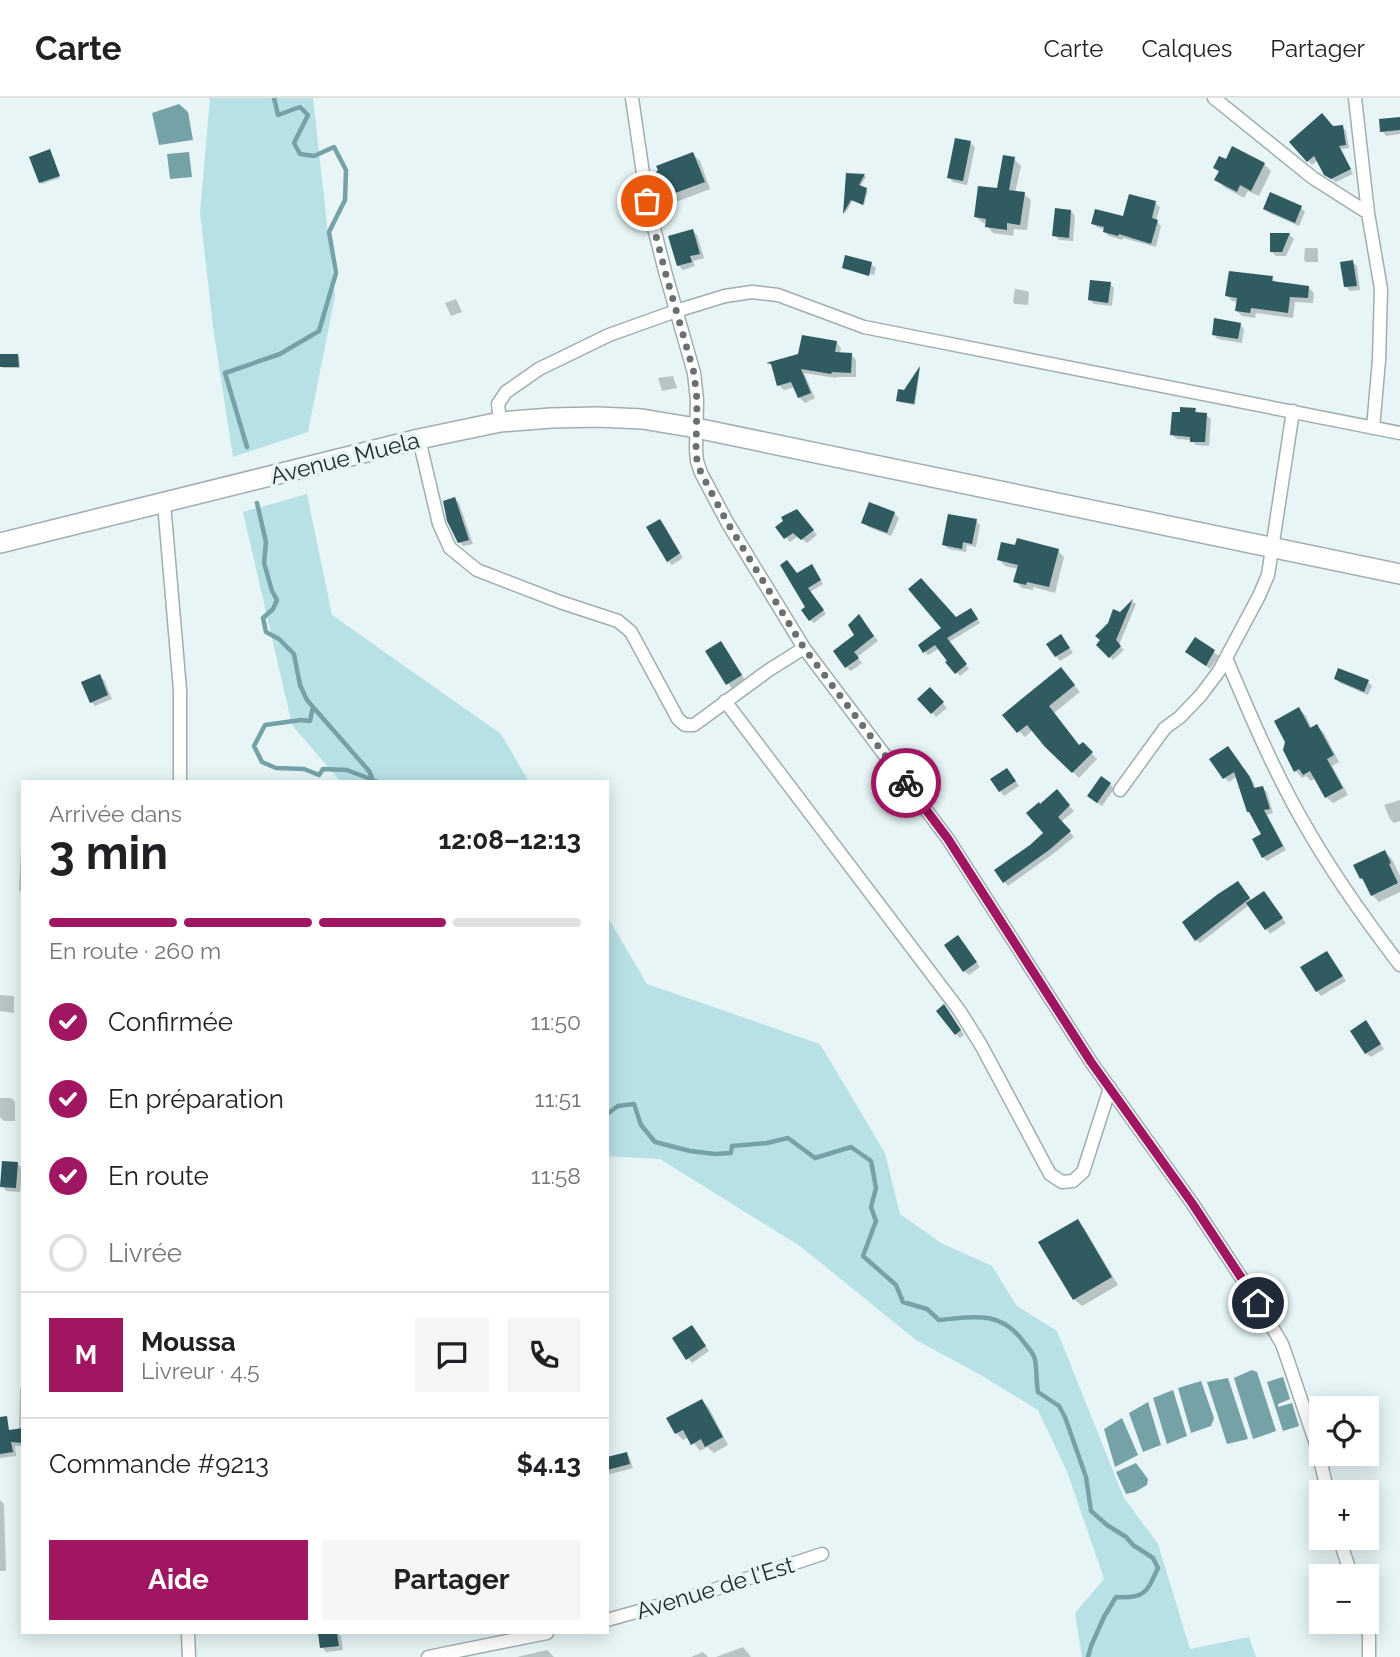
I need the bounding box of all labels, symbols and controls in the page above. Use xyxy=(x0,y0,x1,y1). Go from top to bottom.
text: Carte xyxy=(35,29,122,68)
text: Carte xyxy=(1044,34,1103,63)
text: Calques xyxy=(1141,34,1232,63)
text: Partager xyxy=(1270,34,1365,63)
pin xyxy=(617,171,677,231)
icon: bag xyxy=(628,182,666,220)
street label: Avenue Muela xyxy=(268,426,422,489)
courier xyxy=(871,748,941,818)
icon: bike xyxy=(887,764,925,802)
text: Arrivée dans xyxy=(49,800,182,827)
text: 12:08–12:13 xyxy=(438,825,581,855)
text: 3 min xyxy=(49,826,168,880)
text: En route · 260 m xyxy=(49,937,221,964)
icon: check xyxy=(49,1003,87,1041)
text: Confirmée xyxy=(108,1007,233,1037)
text: 11:50 xyxy=(530,1008,581,1035)
icon: check xyxy=(49,1080,87,1118)
text: En préparation xyxy=(108,1084,284,1114)
text: 11:51 xyxy=(535,1085,581,1112)
icon: check xyxy=(49,1157,87,1195)
text: En route xyxy=(108,1161,209,1191)
text: 11:58 xyxy=(531,1162,581,1189)
text: Livrée xyxy=(108,1238,182,1268)
pin xyxy=(1228,1273,1288,1333)
icon: home xyxy=(1239,1284,1277,1322)
button: chat xyxy=(415,1318,489,1392)
button: phone xyxy=(507,1318,581,1392)
text: Moussa xyxy=(141,1327,236,1357)
text: M xyxy=(75,1340,97,1370)
text: Livreur · 4.5 xyxy=(141,1357,260,1384)
map controls xyxy=(1309,1396,1379,1634)
button: locate xyxy=(1309,1396,1379,1466)
text: Commande #9213 xyxy=(49,1449,269,1479)
text: $4.13 xyxy=(516,1449,581,1479)
button: + xyxy=(1309,1480,1379,1550)
button: Aide xyxy=(49,1540,308,1620)
button: Partager xyxy=(322,1540,581,1620)
street label: Avenue de l'Est xyxy=(633,1551,797,1624)
button: − xyxy=(1309,1564,1379,1634)

